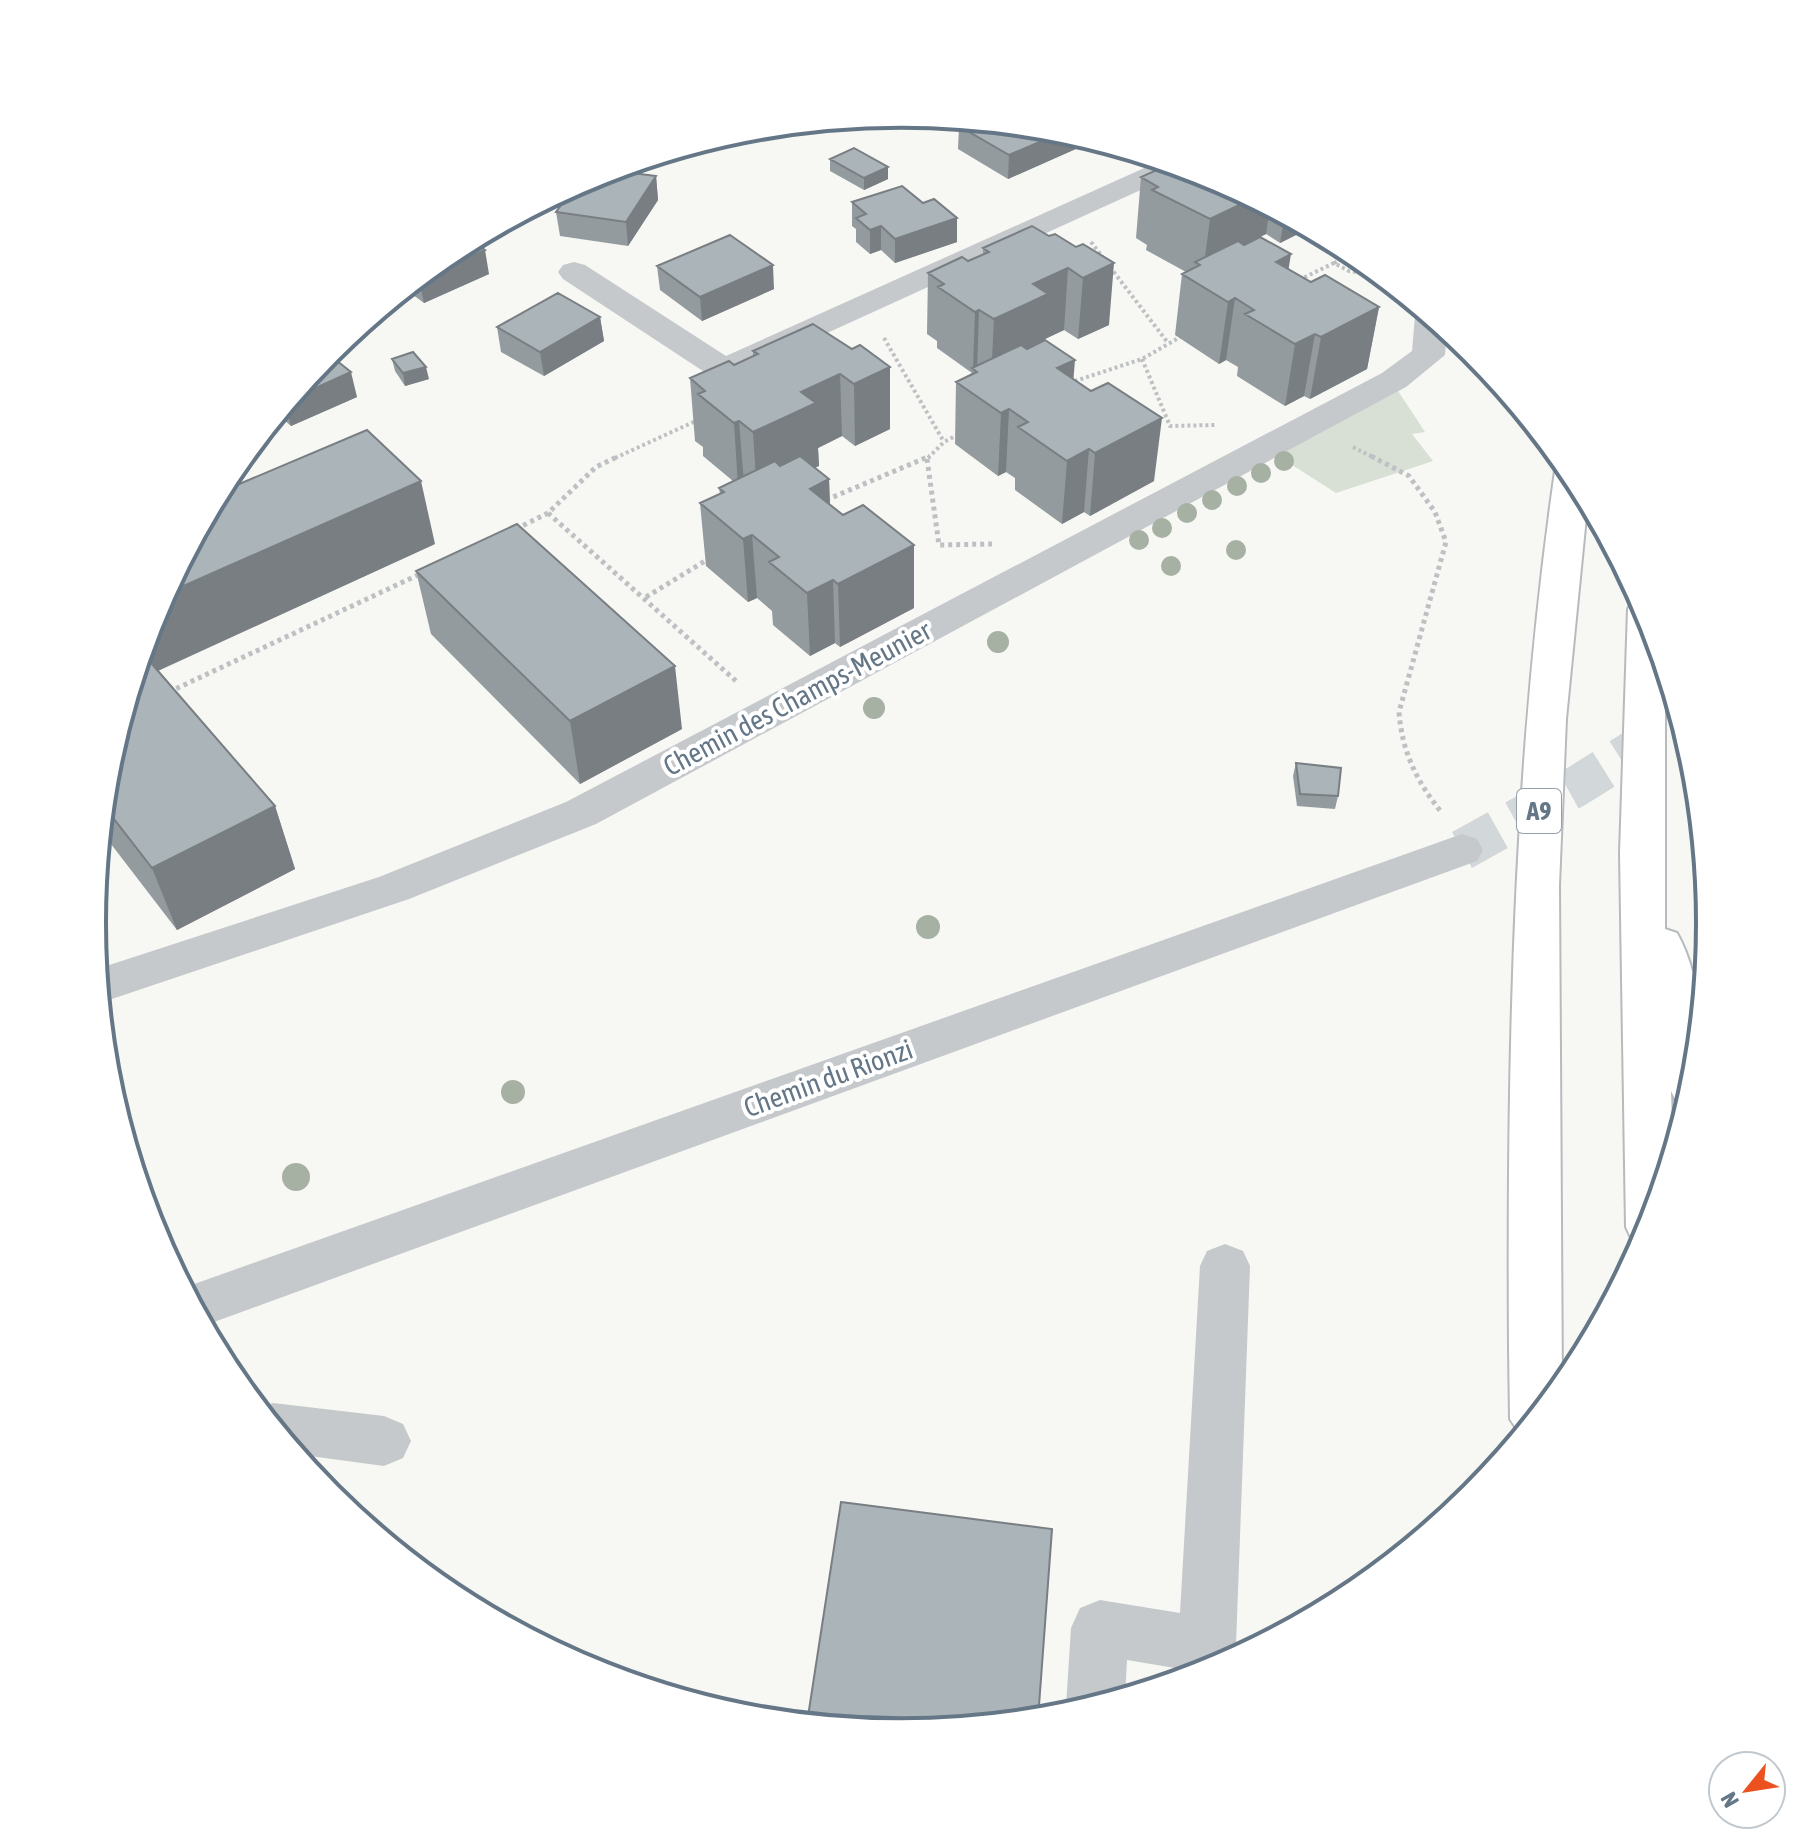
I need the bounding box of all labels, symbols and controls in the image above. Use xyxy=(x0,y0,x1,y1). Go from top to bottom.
street label: Chemin des Champs-Meunier xyxy=(658,614,937,782)
road number: A9 xyxy=(1517,789,1561,833)
street label: Chemin du Rionzi xyxy=(739,1033,917,1123)
north arrow xyxy=(1707,1750,1787,1830)
text: N xyxy=(1715,1788,1744,1812)

